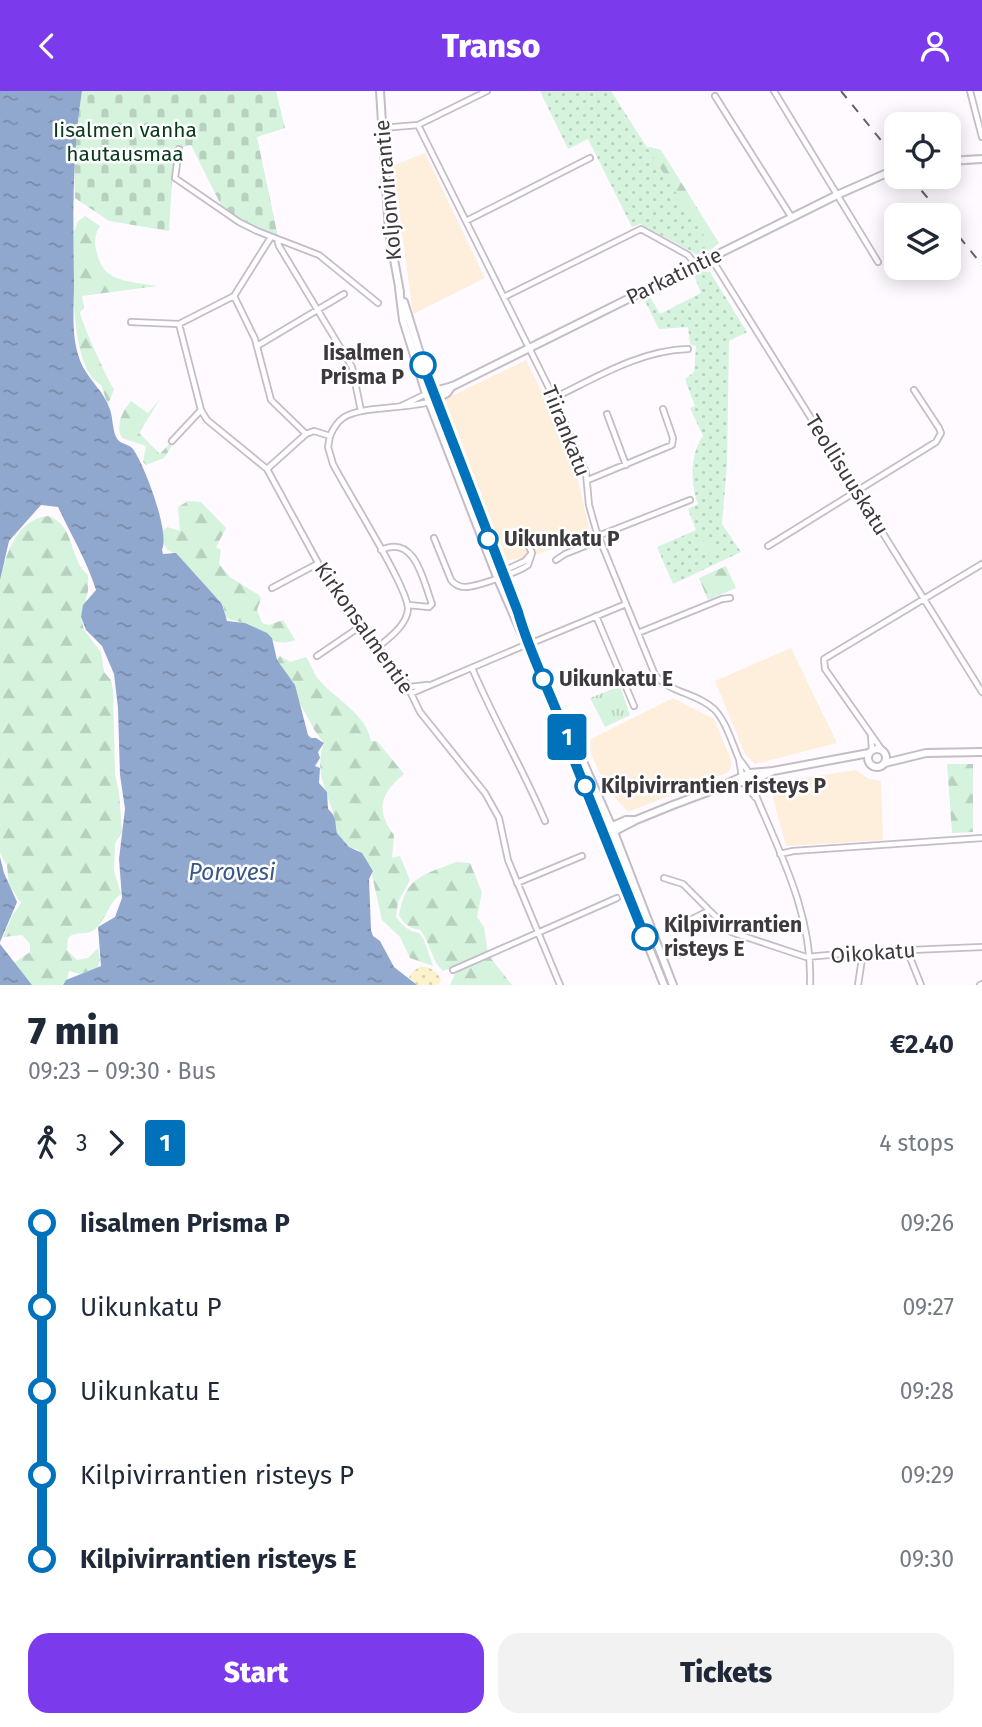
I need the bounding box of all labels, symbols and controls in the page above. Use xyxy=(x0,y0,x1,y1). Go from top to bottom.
icon: back xyxy=(28,27,66,65)
text: Transo xyxy=(442,27,540,65)
icon: person xyxy=(916,27,954,65)
map controls xyxy=(884,112,961,280)
button: locate xyxy=(884,112,961,189)
park label: Iisalmen vanha hautausmaa xyxy=(53,117,197,167)
street label: Koljonvirrantie xyxy=(369,119,407,261)
button: layers xyxy=(884,203,961,280)
street label: Parkatintie xyxy=(622,242,726,310)
place label: Iisalmen Prisma P xyxy=(321,340,404,390)
marker: Iisalmen Prisma P xyxy=(410,352,436,378)
street label: Tiirankatu xyxy=(536,382,596,480)
street label: Teollisuuskatu xyxy=(800,410,894,540)
place label: Uikunkatu P xyxy=(504,526,620,552)
marker: Uikunkatu P xyxy=(478,529,498,549)
street label: Kirkonsalmentie xyxy=(309,557,419,699)
place label: Uikunkatu E xyxy=(559,666,673,692)
marker: Uikunkatu E xyxy=(533,669,553,689)
line badge: 1 xyxy=(544,714,590,760)
text: 1 xyxy=(561,723,573,751)
place label: Kilpivirrantien risteys P xyxy=(601,773,826,799)
marker: Kilpivirrantien risteys P xyxy=(575,776,595,796)
water label: Porovesi xyxy=(188,858,276,886)
place label: Kilpivirrantien risteys E xyxy=(664,912,802,962)
marker: Kilpivirrantien risteys E xyxy=(632,924,658,950)
street label: Oikokatu xyxy=(830,937,916,969)
text: 7 min xyxy=(28,1008,119,1054)
text: €2.40 xyxy=(890,1029,954,1060)
text: 09:23 – 09:30 · Bus xyxy=(28,1057,216,1085)
icon: walk xyxy=(28,1124,66,1162)
icon: forward xyxy=(97,1124,135,1162)
text: 3 xyxy=(76,1129,87,1157)
text: 1 xyxy=(159,1129,171,1157)
text: 4 stops xyxy=(879,1129,954,1157)
text: Iisalmen Prisma P xyxy=(80,1208,290,1239)
text: 09:26 xyxy=(900,1209,954,1237)
text: Uikunkatu P xyxy=(80,1292,222,1323)
text: 09:27 xyxy=(902,1293,954,1321)
text: Uikunkatu E xyxy=(80,1376,220,1407)
text: 09:28 xyxy=(900,1377,954,1405)
text: Kilpivirrantien risteys P xyxy=(80,1460,354,1491)
text: 09:29 xyxy=(901,1461,954,1489)
text: Kilpivirrantien risteys E xyxy=(80,1544,357,1575)
text: 09:30 xyxy=(899,1545,954,1573)
button: Start xyxy=(28,1633,484,1713)
button: Tickets xyxy=(498,1633,954,1713)

